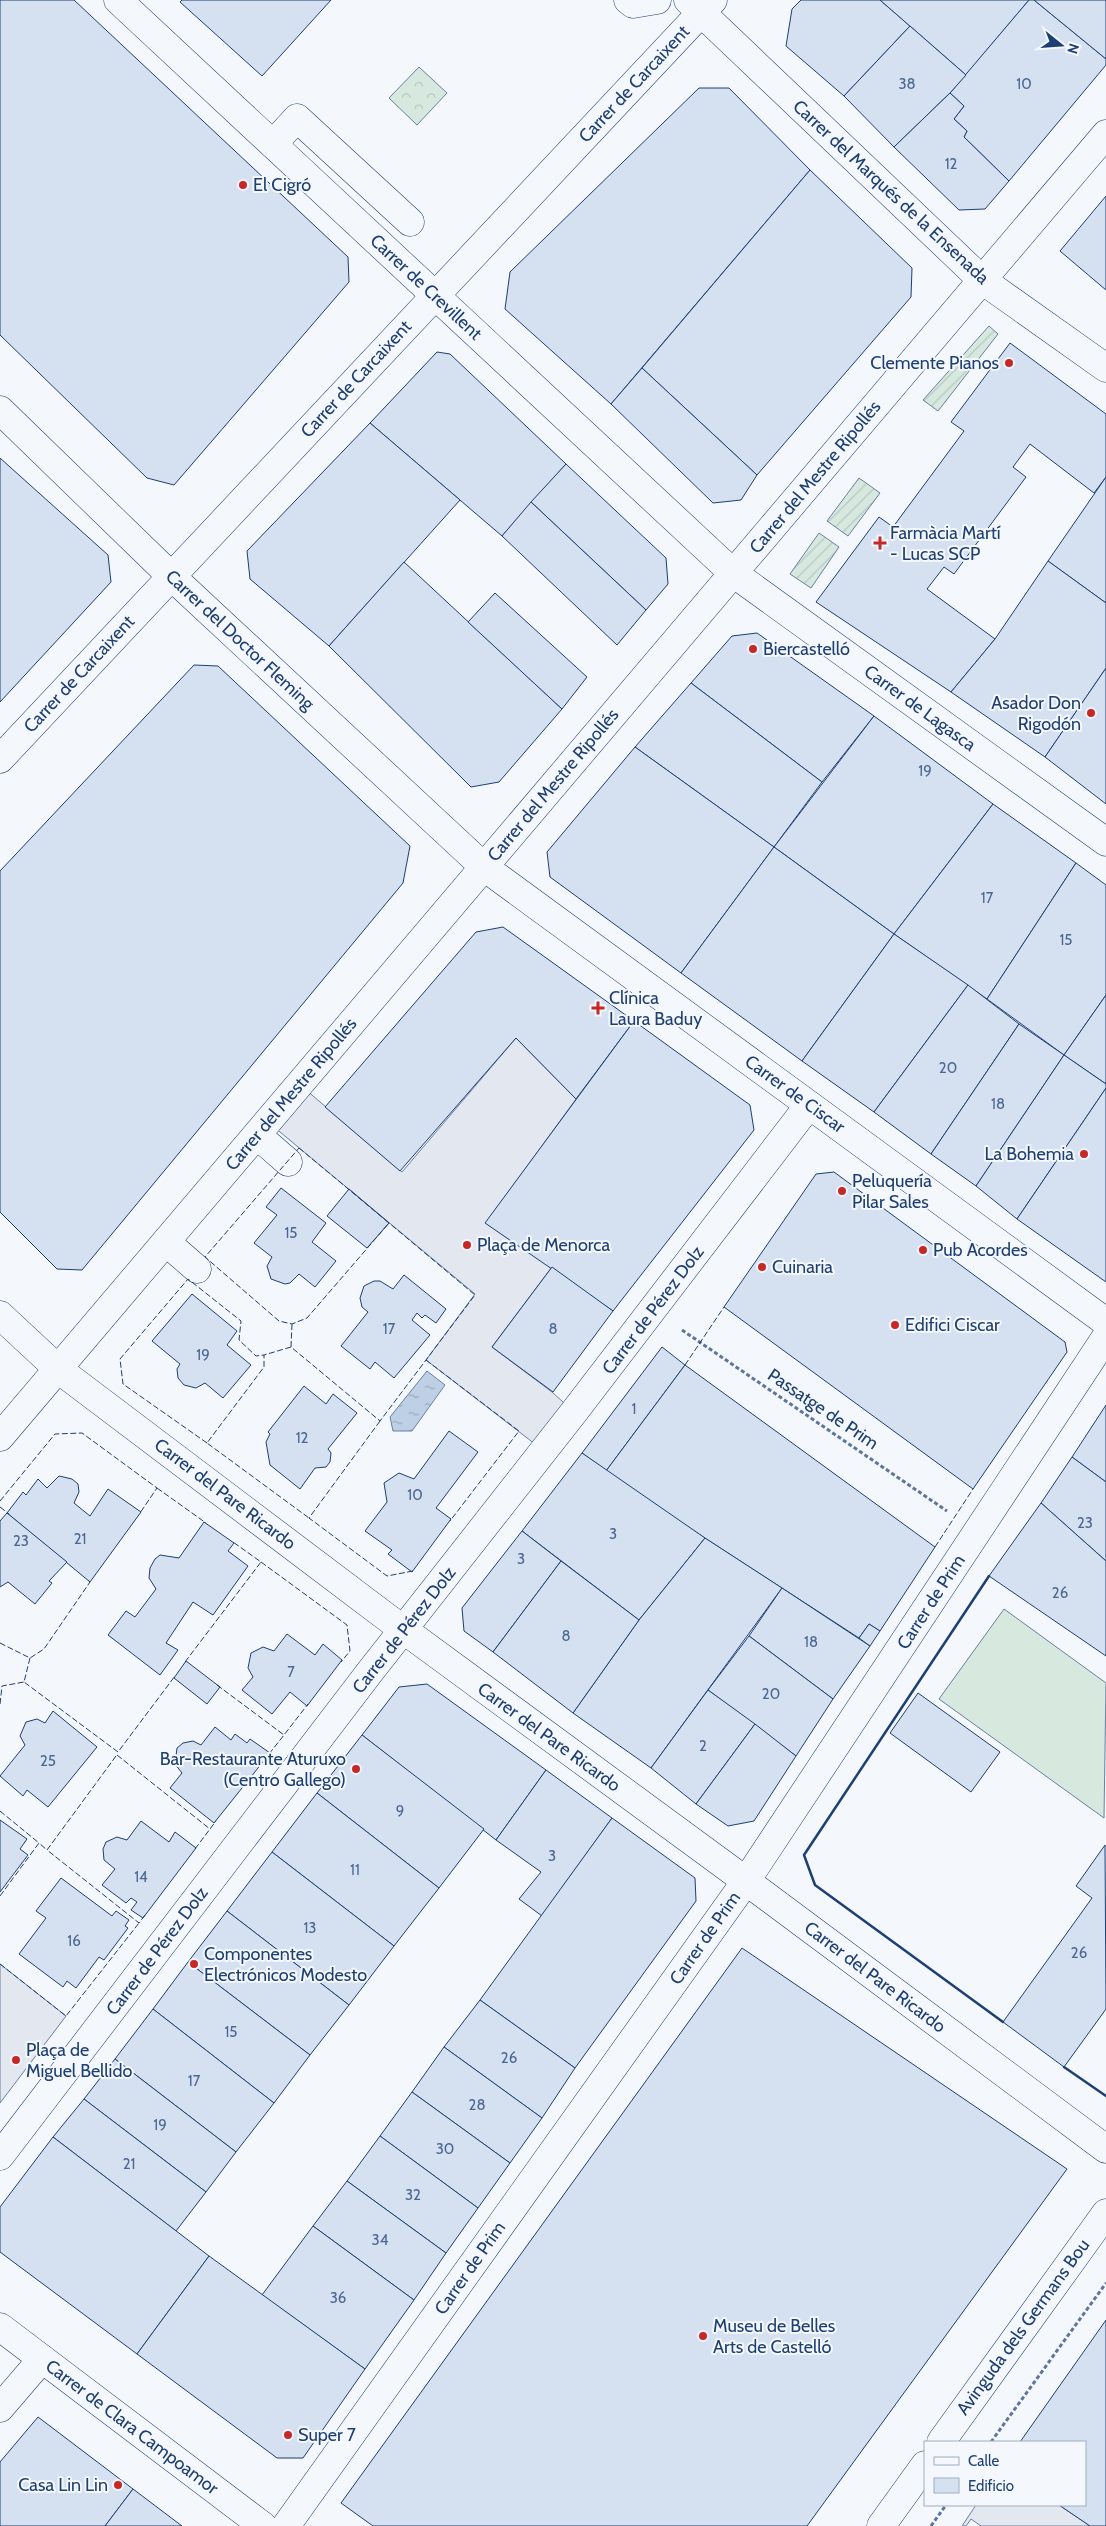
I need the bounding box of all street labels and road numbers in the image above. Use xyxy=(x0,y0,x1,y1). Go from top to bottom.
street label: Carrer de Carcaixent xyxy=(574,21,694,147)
street label: Carrer del Marqués de la Ensenada xyxy=(788,95,994,289)
street label: Carrer de Crevillent xyxy=(366,230,486,344)
street label: Carrer de Carcaixent xyxy=(296,316,416,442)
street label: Carrer del Mestre Ripollés xyxy=(745,396,885,558)
street label: Carrer del Doctor Fleming xyxy=(161,565,320,715)
street label: Carrer de Carcaixent xyxy=(19,611,139,737)
street label: Carrer de Lagasca xyxy=(860,660,980,756)
street label: Carrer del Mestre Ripollés xyxy=(483,704,623,866)
street label: Carrer del Mestre Ripollés xyxy=(221,1013,361,1175)
street label: Carrer de Ciscar xyxy=(741,1050,850,1138)
street label: Carrer de Pérez Dolz xyxy=(598,1241,709,1379)
street label: Passatge de Prim xyxy=(763,1364,883,1454)
street label: Carrer del Pare Ricardo xyxy=(150,1434,300,1554)
street label: Carrer de Prim xyxy=(892,1550,970,1654)
street label: Carrer de Pérez Dolz xyxy=(348,1562,461,1698)
street label: Carrer del Pare Ricardo xyxy=(473,1678,625,1796)
street label: Carrer de Pérez Dolz xyxy=(102,1882,213,2020)
street label: Carrer de Prim xyxy=(665,1887,745,1989)
street label: Carrer del Pare Ricardo xyxy=(800,1917,950,2037)
street label: Carrer de Prim xyxy=(430,2217,510,2319)
street label: Avinguda dels Germans Bou xyxy=(952,2235,1094,2419)
street label: Carrer de Clara Campoamor xyxy=(41,2355,223,2499)

